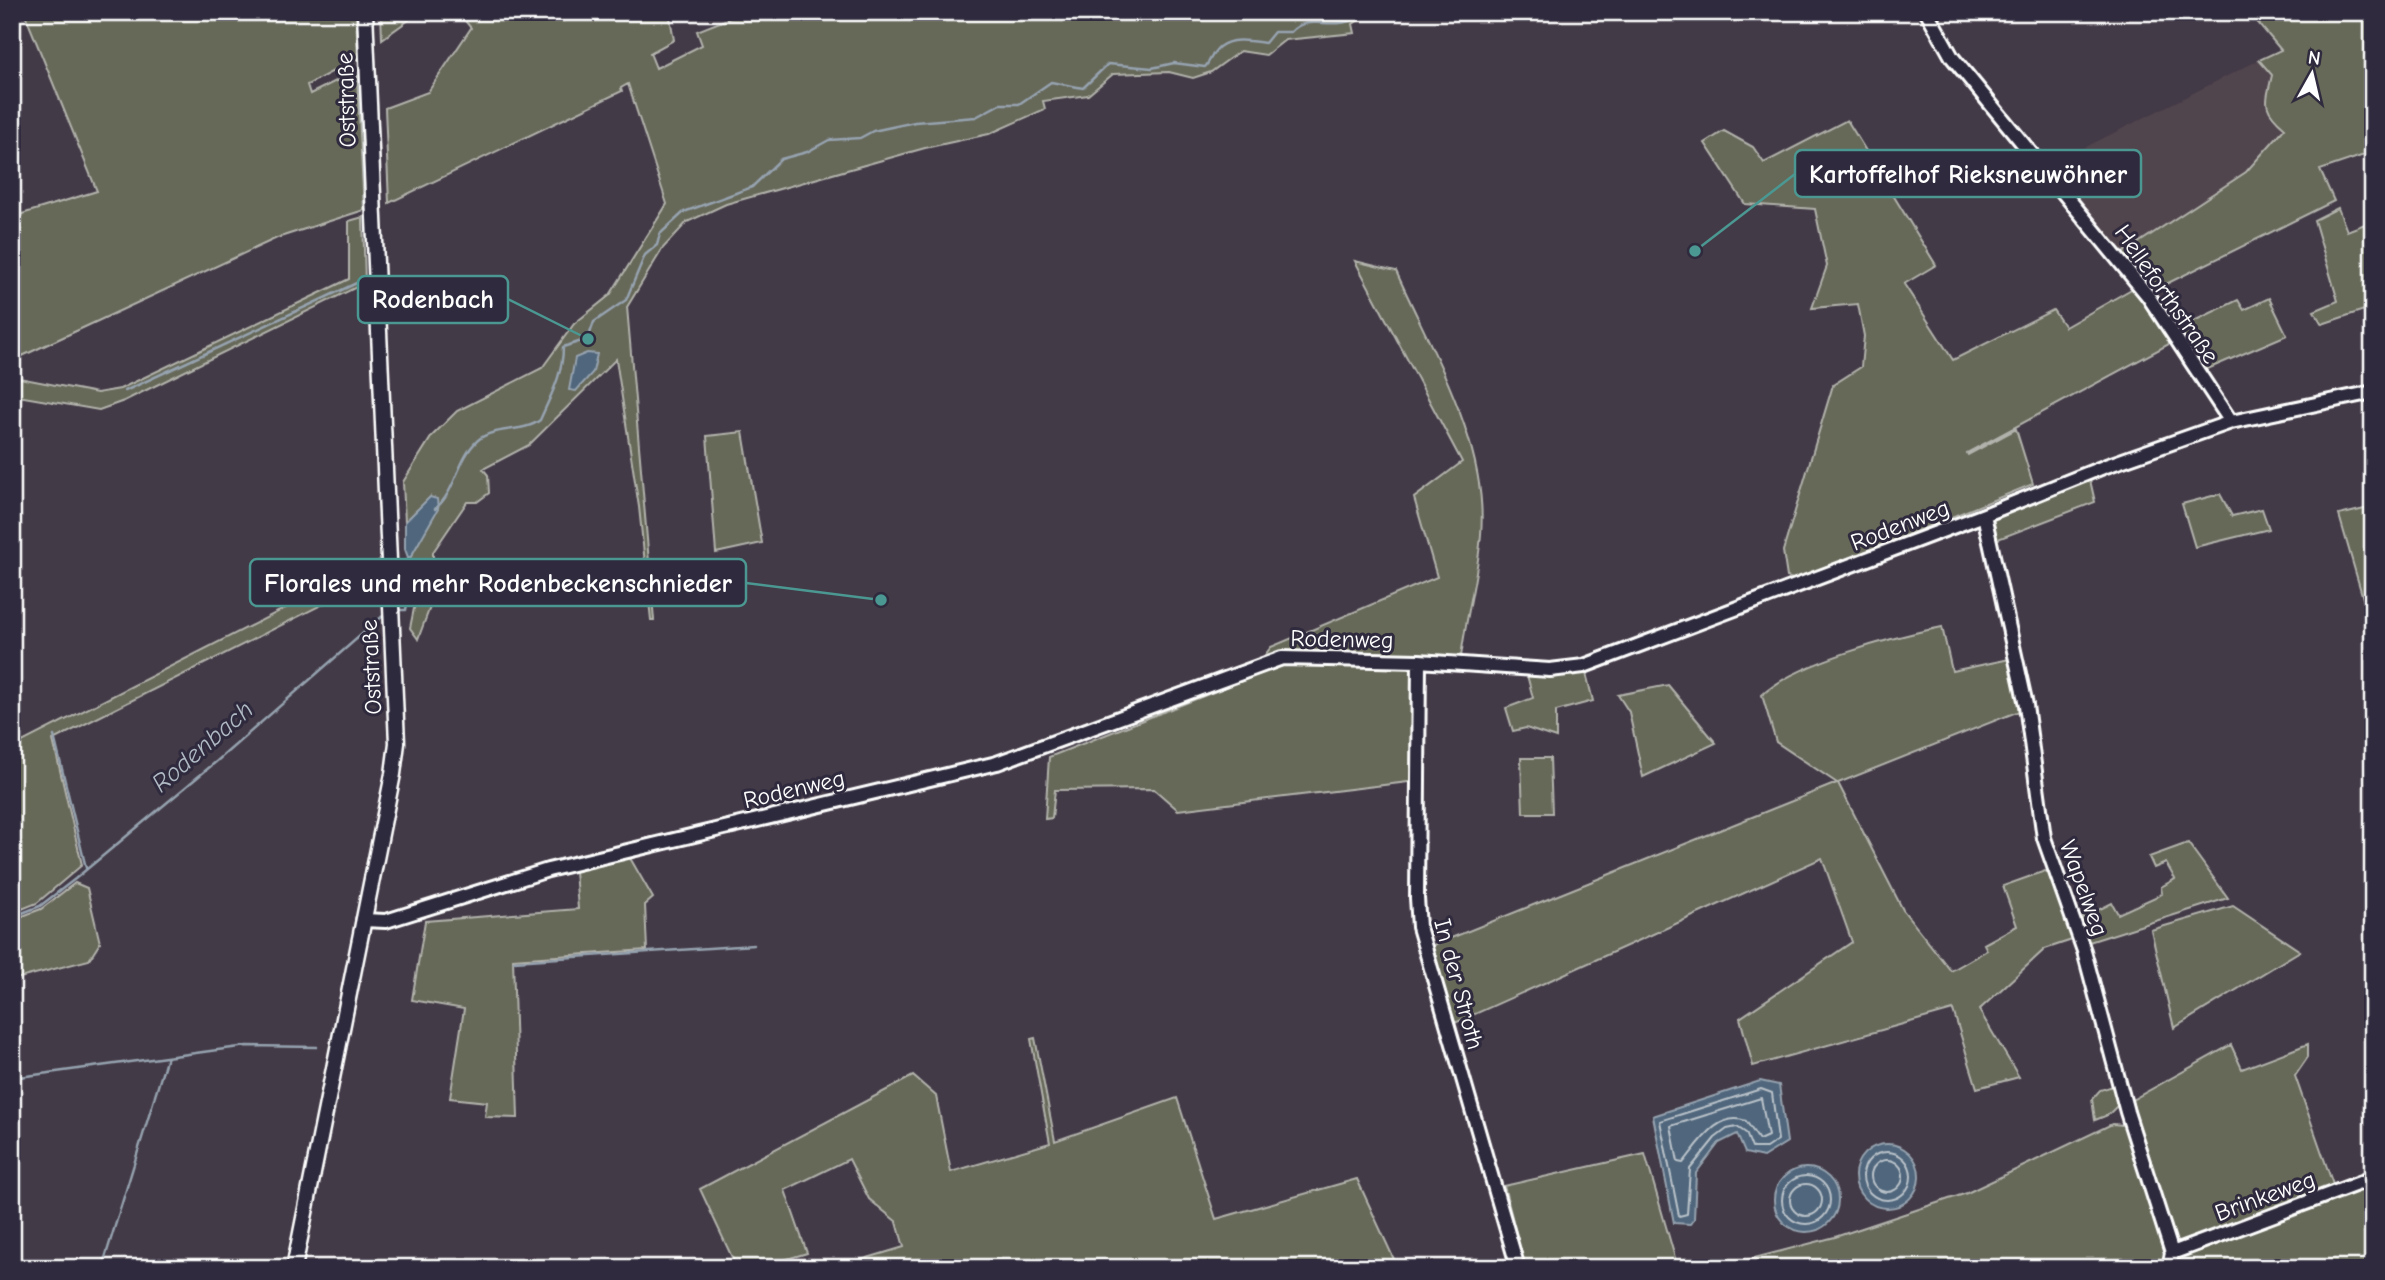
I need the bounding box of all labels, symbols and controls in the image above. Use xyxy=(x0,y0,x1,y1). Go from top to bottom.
north arrow xyxy=(2276,38,2346,108)
text: N xyxy=(2307,46,2322,70)
street label: Oststraße xyxy=(330,52,362,148)
callout: Kartoffelhof Rieksneuwöhner xyxy=(1795,150,2141,197)
text: Kartoffelhof Rieksneuwöhner xyxy=(1809,160,2128,190)
street label: Helleforthstraße xyxy=(2109,219,2225,369)
callout: Rodenbach xyxy=(358,276,508,323)
text: Rodenbach xyxy=(372,285,494,315)
street label: Rodenweg xyxy=(1847,493,1953,557)
callout: Florales und mehr Rodenbeckenschnieder xyxy=(250,559,746,606)
text: Florales und mehr Rodenbeckenschnieder xyxy=(264,569,733,599)
street label: Oststraße xyxy=(355,619,387,715)
street label: Rodenweg xyxy=(1290,624,1394,654)
water label: Rodenbach xyxy=(146,695,259,799)
street label: Rodenweg xyxy=(740,764,848,814)
street label: Wapelweg xyxy=(2054,836,2114,940)
street label: In der Stroth xyxy=(1428,915,1490,1053)
street label: Brinkeweg xyxy=(2211,1165,2319,1227)

